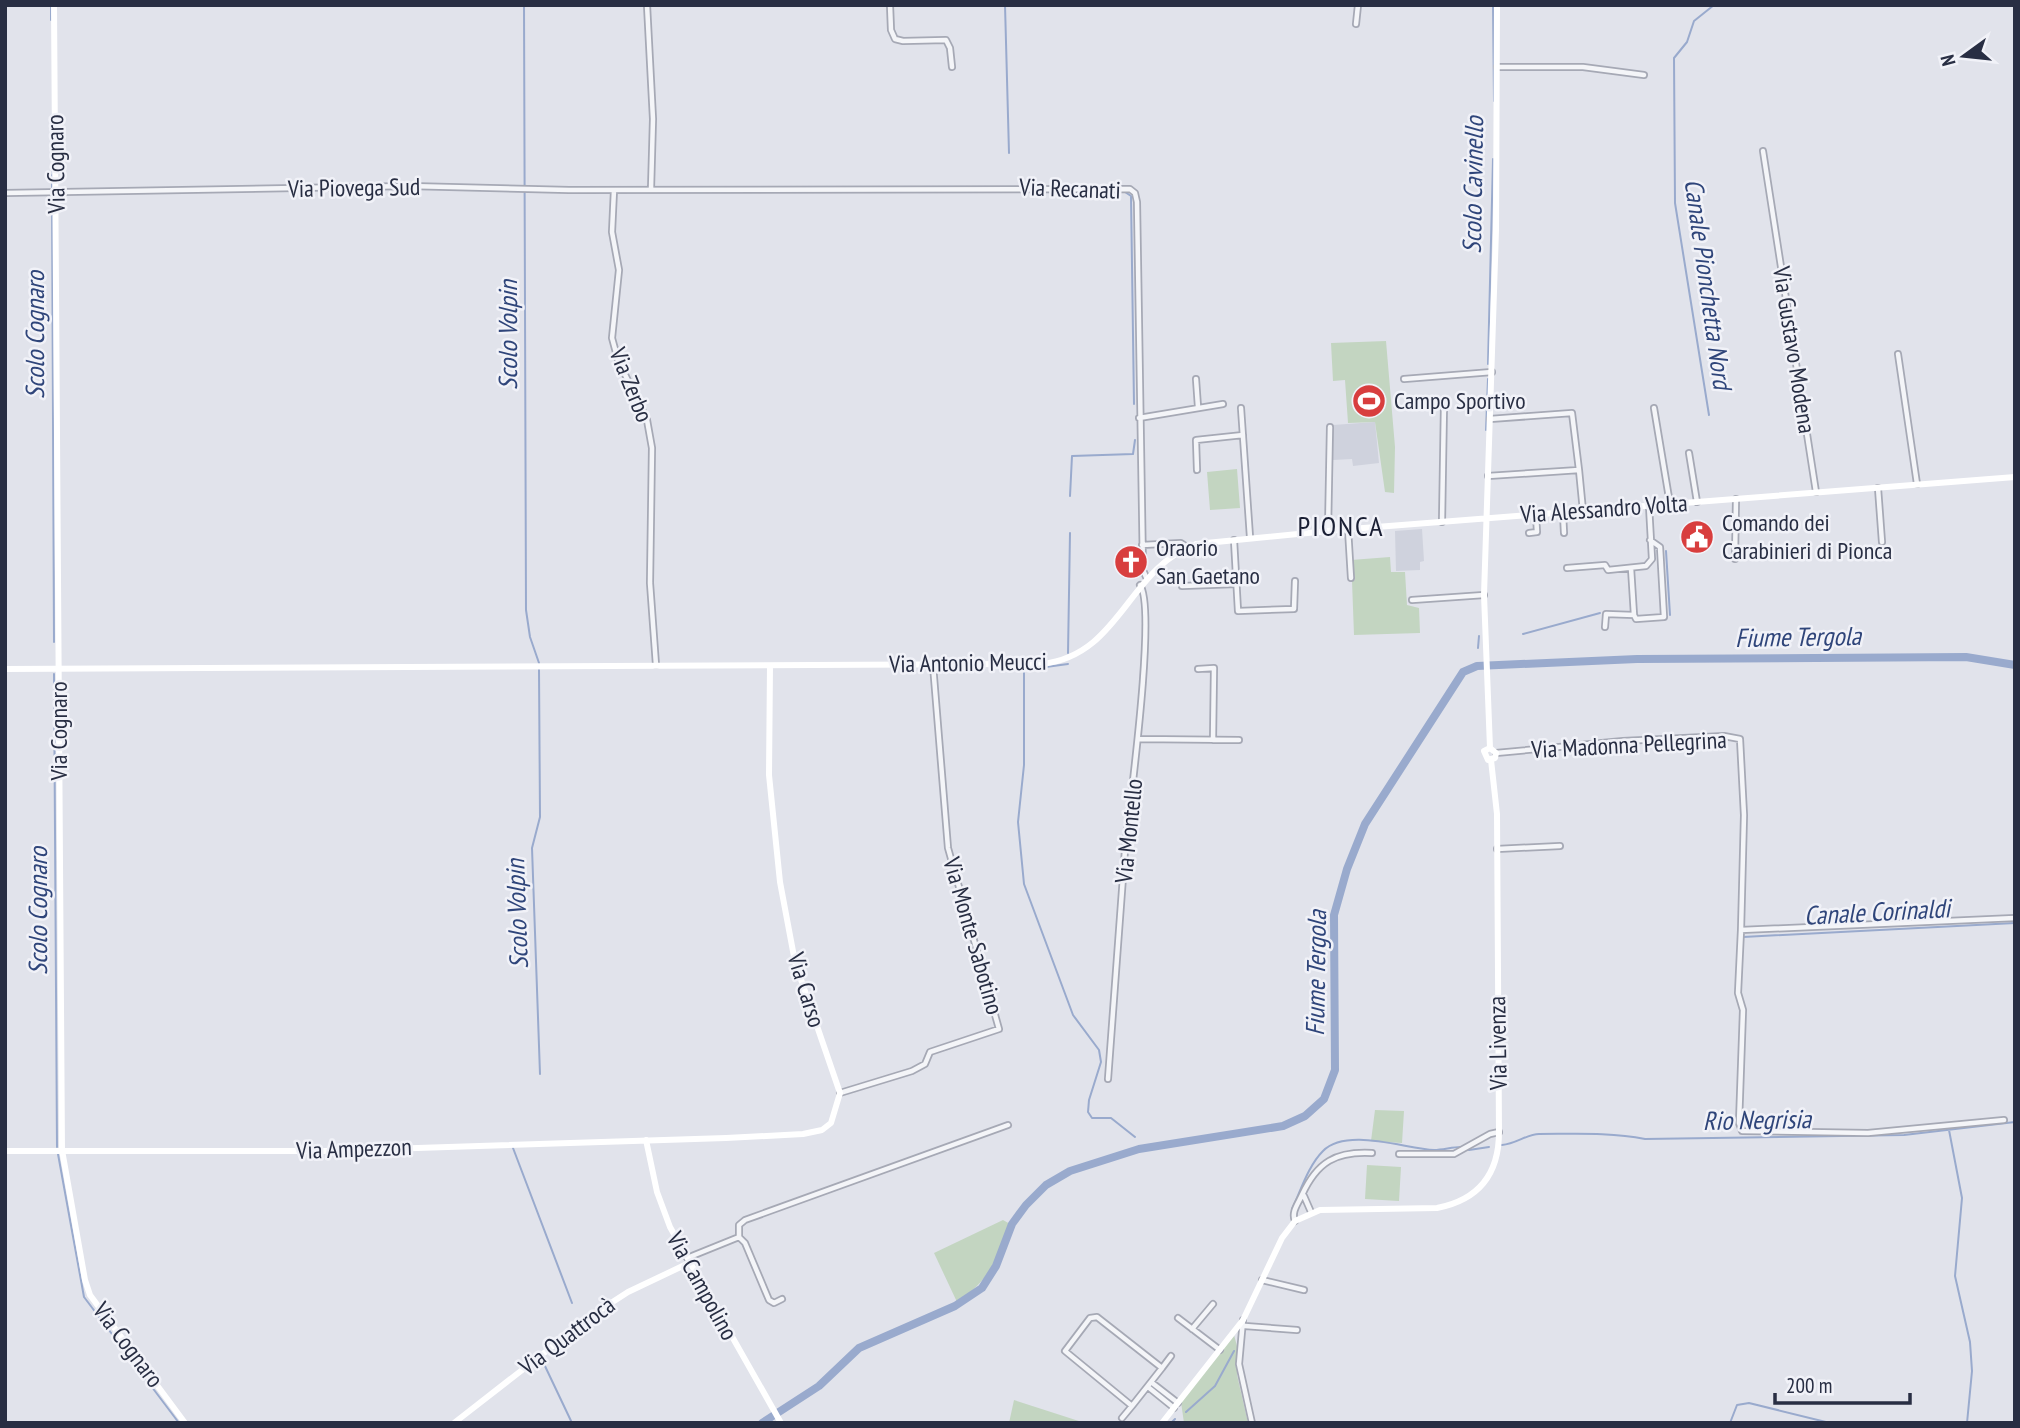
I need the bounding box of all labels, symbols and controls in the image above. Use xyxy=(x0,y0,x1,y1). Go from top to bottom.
north arrow xyxy=(1929,21,1999,91)
text: N xyxy=(1935,52,1960,68)
street label: Via Cognaro xyxy=(39,114,72,215)
water label: Scolo Cavinello xyxy=(1455,114,1490,254)
street label: Via Piovega Sud xyxy=(287,171,420,204)
street label: Via Recanati xyxy=(1018,171,1121,206)
water label: Canale Pionchetta Nord xyxy=(1677,177,1740,395)
street label: Via Gustavo Modena xyxy=(1766,263,1823,436)
water label: Scolo Cognaro xyxy=(18,269,51,399)
water label: Scolo Volpin xyxy=(491,279,524,390)
street label: Via Zerbo xyxy=(602,342,660,427)
sports icon: Campo Sportivo xyxy=(1350,382,1388,420)
place label: Campo Sportivo xyxy=(1394,385,1526,416)
street label: Via Alessandro Volta xyxy=(1518,487,1689,530)
district label: PIONCA xyxy=(1298,507,1384,544)
place label: Comando dei Carabinieri di Pionca xyxy=(1722,507,1892,566)
public building icon: Comando dei Carabinieri di Pionca xyxy=(1678,518,1716,556)
place label: Oraorio San Gaetano xyxy=(1156,532,1260,591)
church icon: Oraorio San Gaetano xyxy=(1112,543,1150,581)
water label: Fiume Tergola xyxy=(1735,619,1863,654)
street label: Via Antonio Meucci xyxy=(888,646,1047,679)
street label: Via Cognaro xyxy=(43,681,74,782)
street label: Via Madonna Pellegrina xyxy=(1529,724,1727,765)
street label: Via Montello xyxy=(1107,777,1149,886)
water label: Scolo Cognaro xyxy=(21,845,54,975)
street label: Via Monte Sabotino xyxy=(936,853,1011,1018)
water label: Scolo Volpin xyxy=(498,857,535,969)
water label: Canale Corinaldi xyxy=(1803,891,1954,932)
water label: Fiume Tergola xyxy=(1298,908,1333,1036)
street label: Via Carso xyxy=(780,948,832,1031)
street label: Via Livenza xyxy=(1481,996,1514,1091)
water label: Rio Negrisia xyxy=(1703,1102,1813,1137)
street label: Via Ampezzon xyxy=(295,1131,412,1166)
street label: Via Campolino xyxy=(659,1225,745,1346)
street label: Via Quattrocà xyxy=(512,1289,621,1382)
street label: Via Cognaro xyxy=(86,1295,171,1394)
scale bar xyxy=(1775,1362,1910,1406)
text: 200 m xyxy=(1786,1372,1832,1399)

